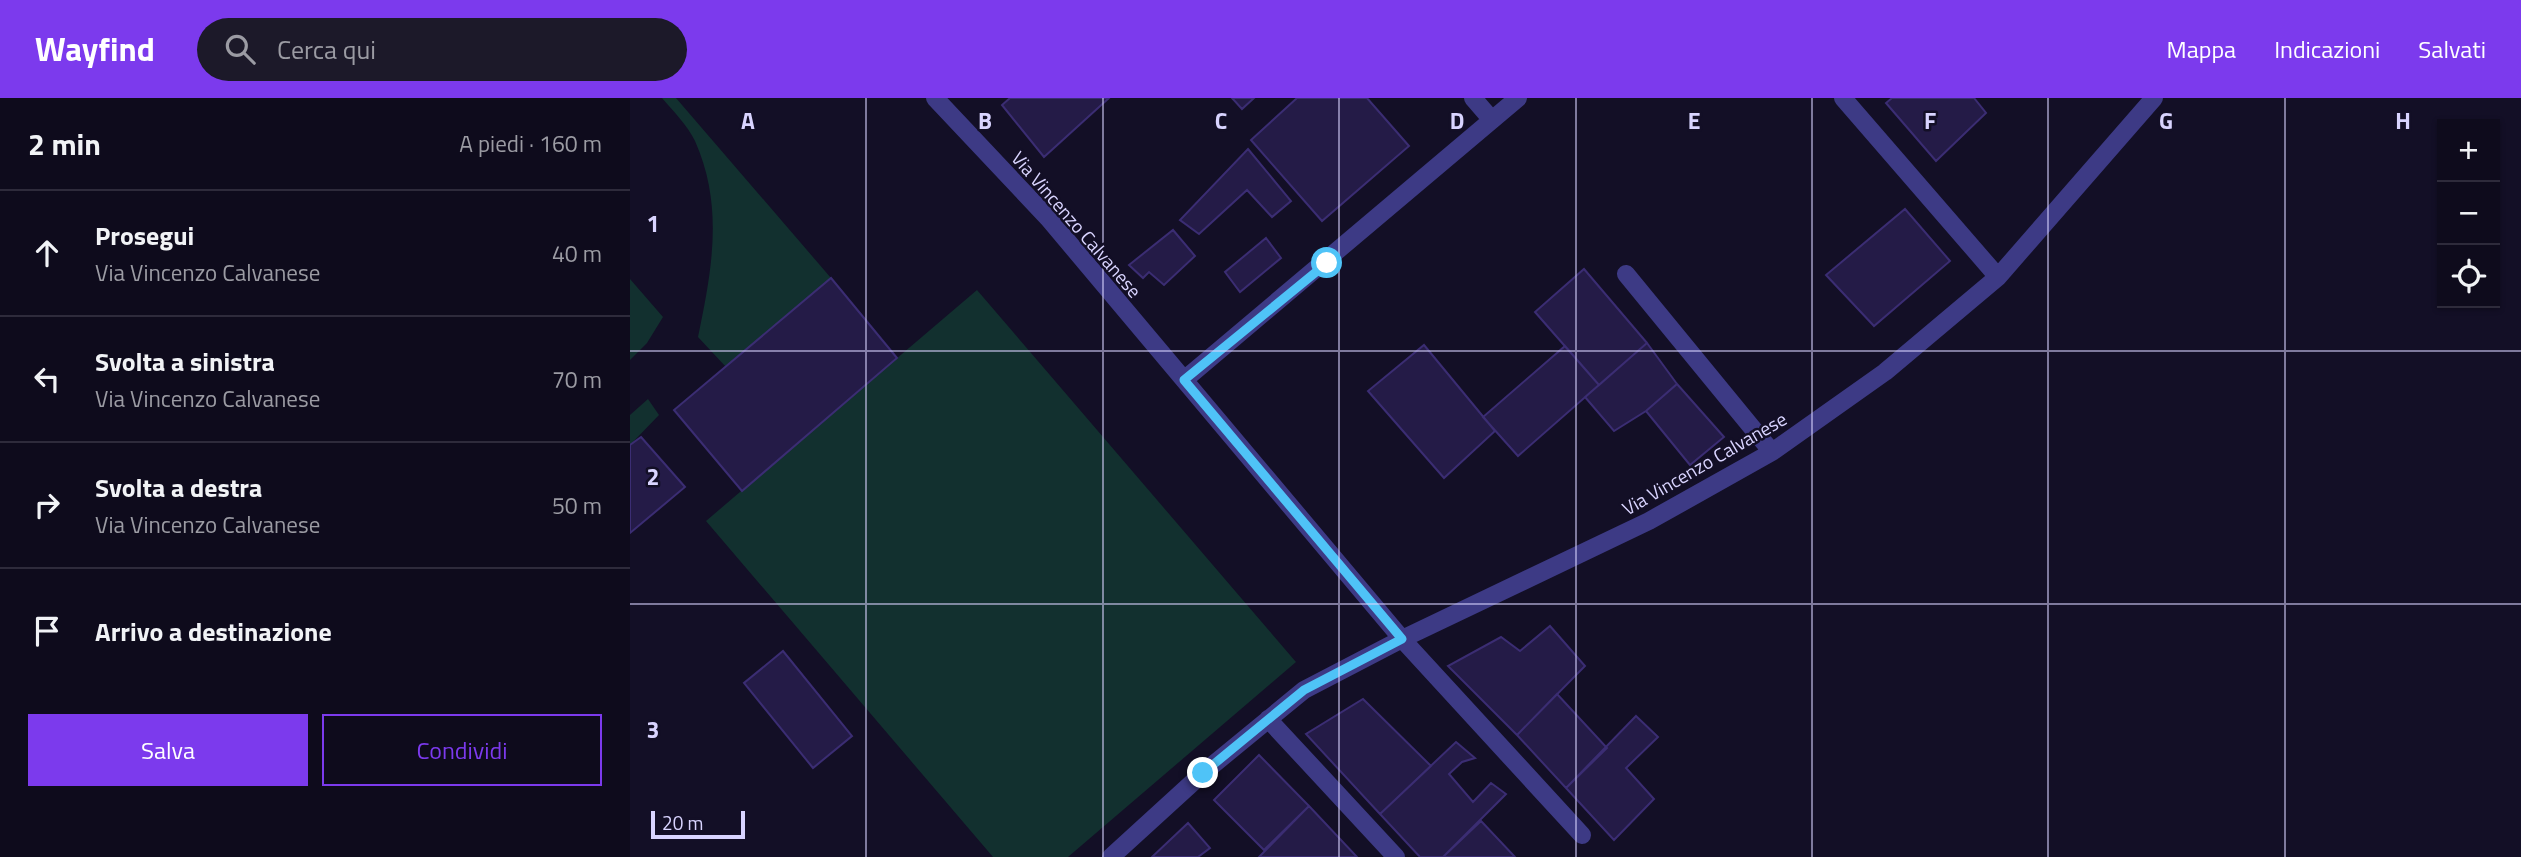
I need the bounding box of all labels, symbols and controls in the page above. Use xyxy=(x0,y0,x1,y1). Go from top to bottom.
search box xyxy=(197,18,687,81)
text: Wayfind xyxy=(35,24,155,74)
icon: search xyxy=(221,30,259,68)
text: Cerca qui xyxy=(277,30,376,69)
text: Mappa xyxy=(2167,31,2236,67)
text: Indicazioni xyxy=(2274,31,2380,67)
text: Salvati xyxy=(2418,31,2486,67)
text: A xyxy=(741,103,755,138)
text: B xyxy=(978,103,992,138)
text: C xyxy=(1215,103,1227,138)
text: D xyxy=(1450,103,1464,138)
text: E xyxy=(1688,103,1700,138)
text: F xyxy=(1924,103,1936,138)
text: G xyxy=(2159,103,2173,138)
text: H xyxy=(2395,103,2411,138)
map controls xyxy=(2437,119,2500,308)
button: + xyxy=(2437,119,2500,182)
text: 2 min xyxy=(28,121,101,167)
text: A piedi · 160 m xyxy=(459,126,602,161)
street label: Via Vincenzo Calvanese xyxy=(1005,144,1149,304)
button: − xyxy=(2437,182,2500,245)
text: 1 xyxy=(647,206,659,241)
text: Prosegui xyxy=(95,216,194,255)
icon: ahead xyxy=(28,234,66,272)
text: 40 m xyxy=(552,236,602,271)
button: locate xyxy=(2437,245,2500,308)
route start xyxy=(1311,247,1342,278)
text: Via Vincenzo Calvanese xyxy=(95,255,320,290)
text: Svolta a sinistra xyxy=(95,342,275,381)
icon: left xyxy=(28,360,66,398)
text: 70 m xyxy=(552,362,602,397)
text: Via Vincenzo Calvanese xyxy=(95,381,320,416)
street label: Via Vincenzo Calvanese xyxy=(1616,404,1792,522)
text: 2 xyxy=(647,459,659,494)
text: Svolta a destra xyxy=(95,468,262,507)
icon: right xyxy=(28,486,66,524)
text: 50 m xyxy=(552,488,602,523)
text: Via Vincenzo Calvanese xyxy=(95,507,320,542)
icon: arrive xyxy=(28,612,66,650)
text: Arrivo a destinazione xyxy=(95,612,332,651)
text: 3 xyxy=(647,712,659,747)
button: Salva xyxy=(28,714,308,786)
button: Condividi xyxy=(322,714,602,786)
route end xyxy=(1187,757,1218,788)
scale bar xyxy=(651,808,746,840)
text: 20 m xyxy=(662,808,703,837)

